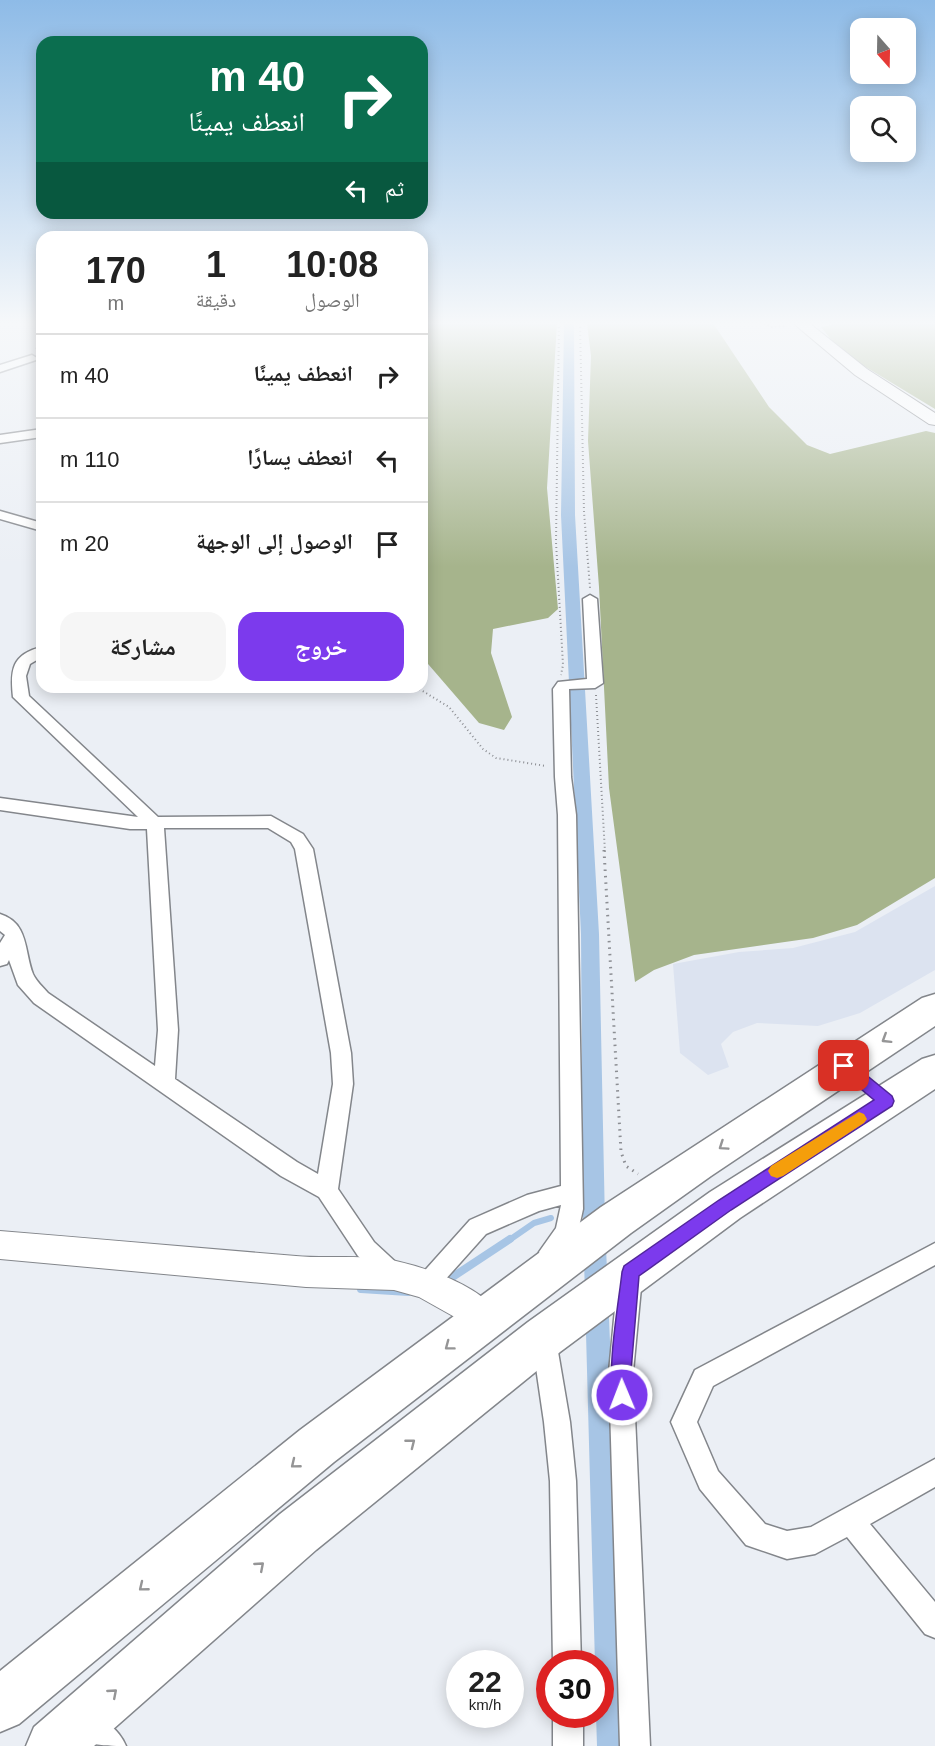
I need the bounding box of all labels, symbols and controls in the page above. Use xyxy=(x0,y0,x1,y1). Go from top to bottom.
north arrow xyxy=(850,18,916,84)
map controls xyxy=(850,18,916,162)
text: 40 m xyxy=(209,53,305,100)
icon: right xyxy=(326,60,404,138)
button: search xyxy=(850,96,916,162)
text: انعطف يمينًا xyxy=(189,107,305,137)
icon: left xyxy=(340,174,373,207)
text: ثم xyxy=(385,176,404,201)
text: 1 xyxy=(206,244,226,285)
text: 10:08 xyxy=(286,244,378,285)
text: 170 xyxy=(86,250,146,291)
text: دقيقة xyxy=(196,289,236,311)
text: الوصول xyxy=(305,289,360,311)
text: m xyxy=(108,292,124,314)
icon: right xyxy=(371,360,404,393)
text: انعطف يمينًا xyxy=(254,361,353,386)
text: 40 m xyxy=(60,363,109,388)
icon: left xyxy=(371,444,404,477)
text: انعطف يسارًا xyxy=(247,445,353,470)
text: 110 m xyxy=(60,447,120,472)
icon: arrive xyxy=(371,528,404,561)
text: الوصول إلى الوجهة xyxy=(196,529,353,554)
text: 20 m xyxy=(60,531,109,556)
button: مشاركة xyxy=(60,612,226,681)
button: خروج xyxy=(238,612,404,681)
one-way arrow xyxy=(881,1032,892,1043)
pin xyxy=(818,1040,869,1091)
icon: arrive xyxy=(827,1049,860,1082)
one-way arrow xyxy=(718,1139,729,1150)
one-way arrow xyxy=(445,1338,456,1349)
position arrow xyxy=(590,1363,654,1427)
one-way arrow xyxy=(404,1439,415,1450)
one-way arrow xyxy=(290,1457,301,1468)
one-way arrow xyxy=(253,1562,264,1573)
one-way arrow xyxy=(139,1579,150,1590)
speed limit sign: 30 xyxy=(536,1650,614,1728)
text: 22 xyxy=(468,1665,502,1698)
one-way arrow xyxy=(106,1689,117,1700)
text: km/h xyxy=(469,1696,501,1713)

